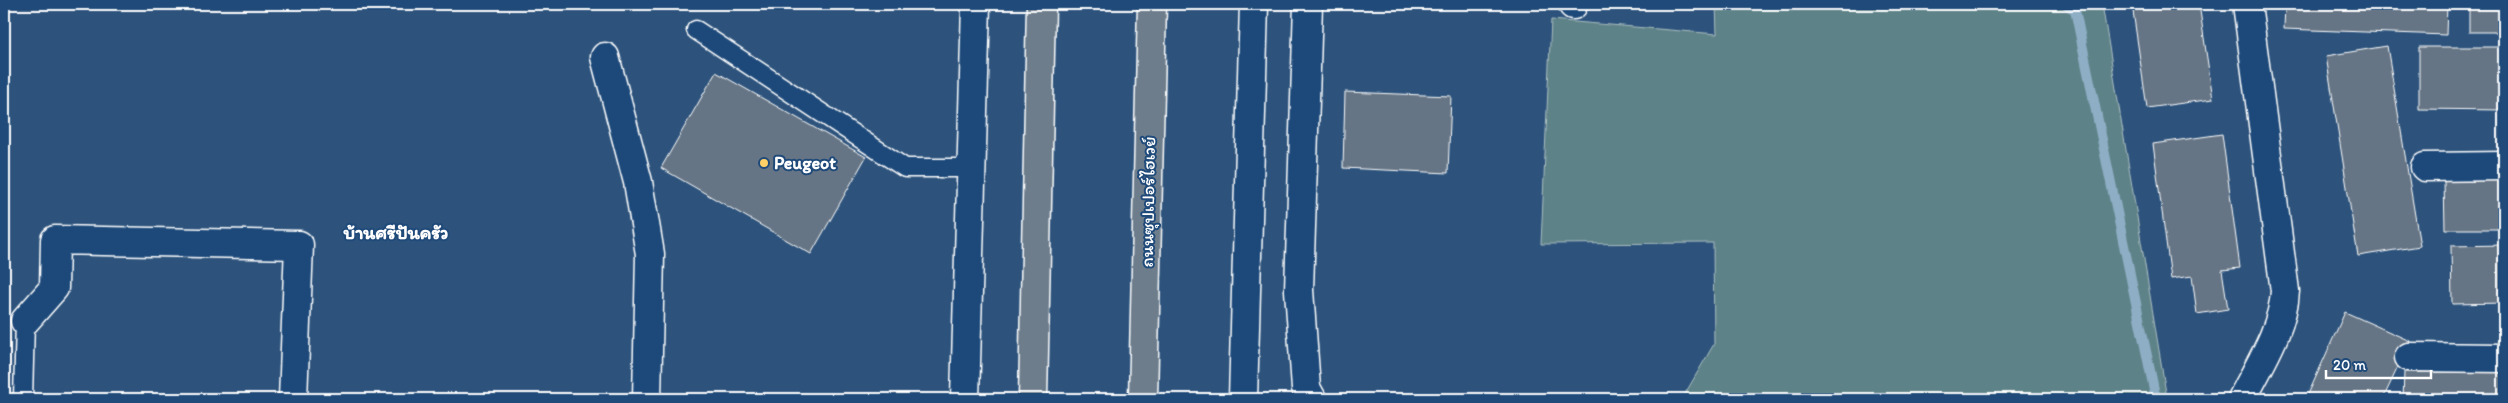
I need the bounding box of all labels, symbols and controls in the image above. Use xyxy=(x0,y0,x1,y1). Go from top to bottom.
street label: ถนนซุปเปอร์ไฮเวย์ xyxy=(1136,136,1160,268)
place label: Peugeot xyxy=(774,152,836,174)
marker: Peugeot xyxy=(758,157,770,169)
district label: บ้านศรีปันครัว xyxy=(343,221,448,244)
scale bar xyxy=(2326,348,2430,380)
text: 20 m xyxy=(2333,356,2367,374)

